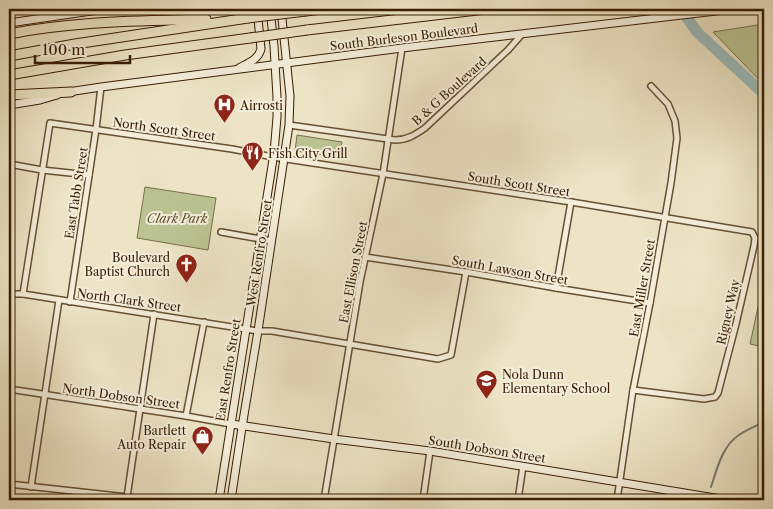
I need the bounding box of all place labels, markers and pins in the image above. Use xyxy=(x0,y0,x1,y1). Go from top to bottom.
hospital icon: Airrosti xyxy=(212,93,236,124)
place label: Airrosti xyxy=(239,98,283,113)
restaurant icon: Fish City Grill xyxy=(240,141,264,172)
place label: Fish City Grill xyxy=(268,146,348,161)
place label: Boulevard Baptist Church xyxy=(85,250,171,279)
church icon: Boulevard Baptist Church xyxy=(174,252,198,283)
place label: Nola Dunn Elementary School xyxy=(502,367,611,396)
school or university icon: Nola Dunn Elementary School xyxy=(474,369,498,400)
place label: Bartlett Auto Repair xyxy=(116,423,187,452)
shop icon: Bartlett Auto Repair xyxy=(190,425,214,456)

